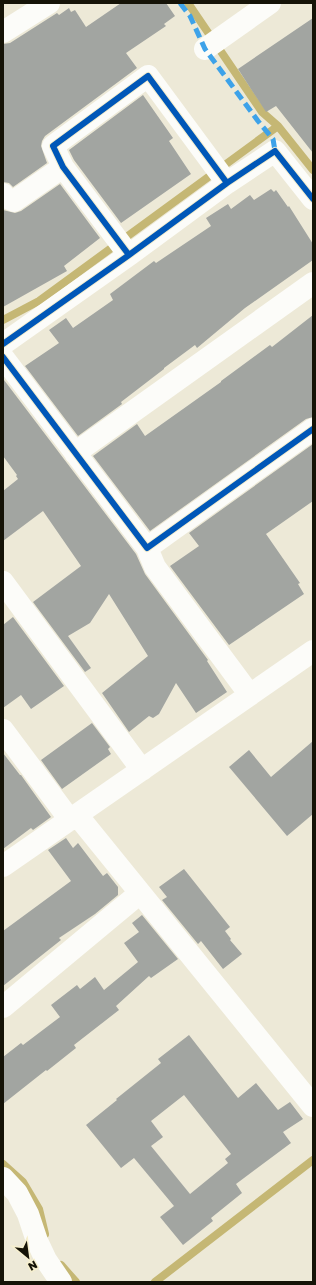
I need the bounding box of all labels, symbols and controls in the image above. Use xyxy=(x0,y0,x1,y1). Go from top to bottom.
north arrow xyxy=(8,1237,48,1277)
text: N xyxy=(26,1258,40,1274)

